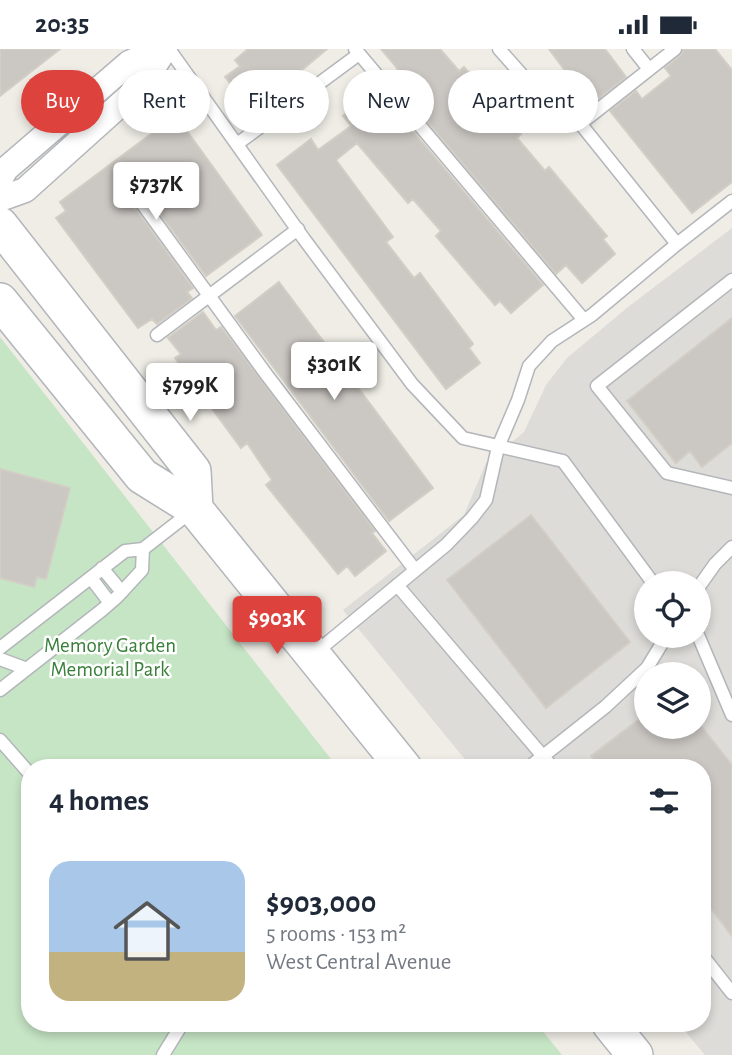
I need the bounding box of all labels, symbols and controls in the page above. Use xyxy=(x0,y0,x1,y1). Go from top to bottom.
text: 20:35 xyxy=(35,11,89,37)
chip: Buy xyxy=(21,70,104,133)
chip: Rent xyxy=(118,70,210,133)
chip: Filters xyxy=(224,70,329,133)
chip: New xyxy=(343,70,434,133)
chip: Apartment xyxy=(448,70,598,133)
pin: $737K xyxy=(107,163,205,222)
text: $737K xyxy=(129,173,183,196)
pin: $301K xyxy=(285,343,383,402)
text: $301K xyxy=(307,353,361,376)
pin: $799K xyxy=(141,363,239,423)
text: $799K xyxy=(162,374,218,397)
map controls xyxy=(634,571,711,739)
button: locate xyxy=(634,571,711,648)
pin: $903K xyxy=(228,597,326,656)
text: $903K xyxy=(249,607,305,630)
park label: Memory Garden Memorial Park xyxy=(44,635,176,680)
button: layers xyxy=(634,662,711,739)
icon: filters xyxy=(645,782,683,820)
text: 4 homes xyxy=(49,786,149,816)
text: $903,000 xyxy=(266,888,376,918)
icon: home xyxy=(105,889,189,973)
text: 5 rooms · 153 m² xyxy=(266,923,406,946)
text: West Central Avenue xyxy=(266,951,451,974)

